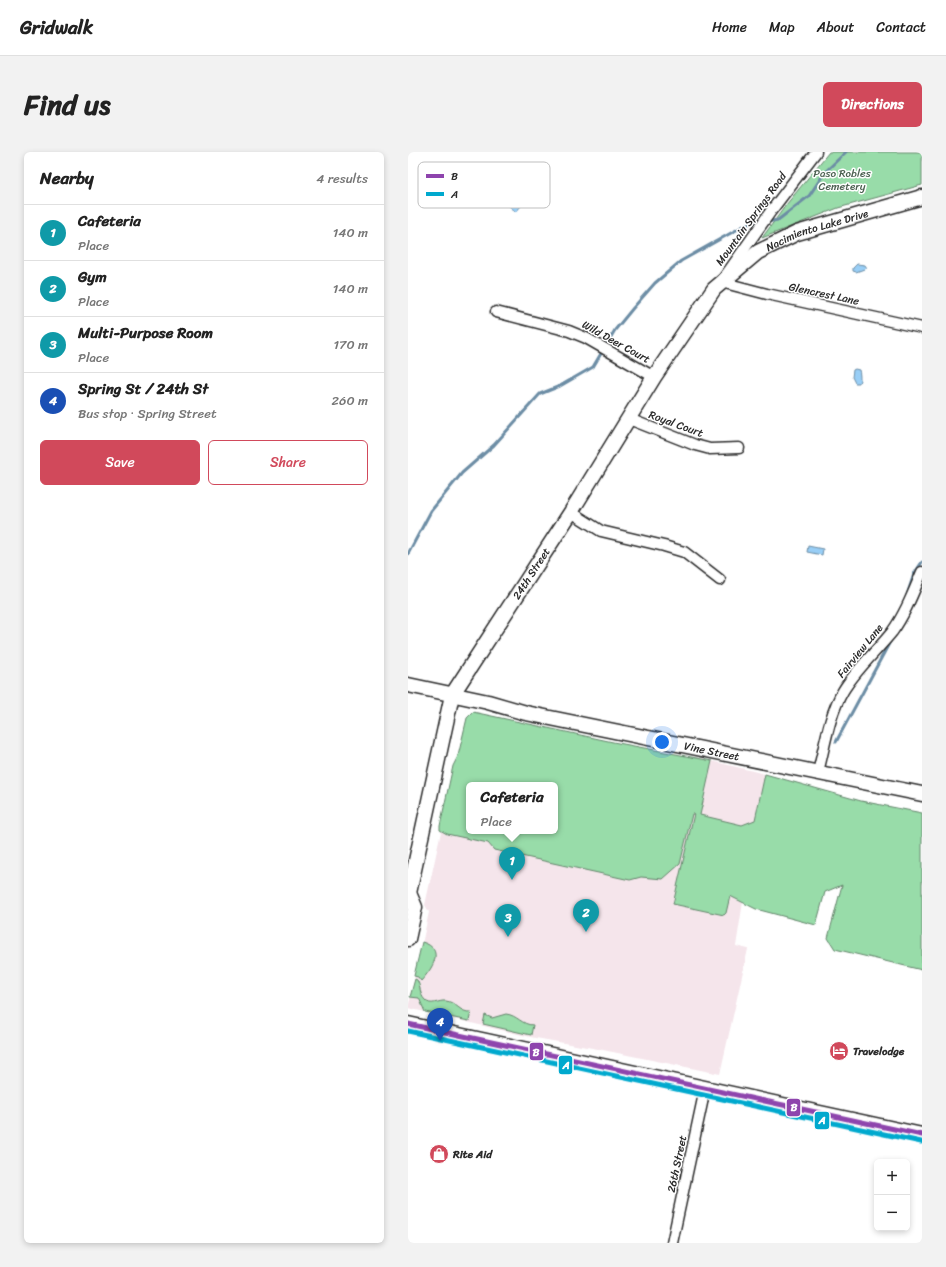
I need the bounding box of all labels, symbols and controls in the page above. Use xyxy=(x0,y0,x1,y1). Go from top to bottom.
text: Gridwalk xyxy=(20,11,93,44)
text: Home xyxy=(712,15,747,40)
text: Map xyxy=(769,15,795,40)
text: About xyxy=(817,15,854,40)
text: Contact xyxy=(876,15,926,40)
text: Find us xyxy=(24,80,111,129)
button: Directions xyxy=(823,82,922,127)
legend xyxy=(418,162,550,208)
text: Nearby xyxy=(40,163,94,193)
park label: Paso Robles Cemetery xyxy=(813,164,872,196)
text: 4 results xyxy=(316,167,368,190)
text: B xyxy=(451,167,458,186)
street label: Mountain Springs Road xyxy=(710,167,792,270)
text: A xyxy=(450,185,458,204)
street label: Nacimiento Lake Drive xyxy=(762,203,871,256)
text: Cafeteria xyxy=(78,208,141,234)
text: 1 xyxy=(50,221,56,244)
text: 140 m xyxy=(333,221,368,244)
text: Place xyxy=(78,234,109,257)
text: Gym xyxy=(78,264,107,290)
text: 2 xyxy=(49,277,57,300)
text: 140 m xyxy=(333,277,368,300)
street label: Glencrest Lane xyxy=(787,277,861,311)
text: Place xyxy=(78,290,109,313)
street label: Wild Deer Court xyxy=(578,315,654,369)
text: Multi-Purpose Room xyxy=(78,320,213,346)
text: 3 xyxy=(49,333,57,356)
text: 170 m xyxy=(333,333,368,356)
text: Place xyxy=(78,346,109,369)
text: Spring St / 24th St xyxy=(78,376,208,402)
text: 4 xyxy=(49,389,57,412)
text: 260 m xyxy=(332,389,368,412)
text: Bus stop · Spring Street xyxy=(78,402,217,425)
street label: Royal Court xyxy=(646,405,706,443)
button: Save xyxy=(40,440,200,485)
button: Share xyxy=(208,440,368,485)
street label: 24th Street xyxy=(507,544,555,603)
street label: Fairview Lane xyxy=(832,619,888,682)
your location xyxy=(652,732,672,752)
street label: Vine Street xyxy=(682,736,741,766)
popup xyxy=(466,782,558,834)
text: Cafeteria xyxy=(481,784,543,810)
text: Place xyxy=(481,810,512,833)
pin: 1 xyxy=(499,847,525,880)
pin: 2 xyxy=(573,899,599,932)
pin: 3 xyxy=(495,904,521,937)
pin: 4 xyxy=(427,1008,453,1041)
hotel icon: Travelodge xyxy=(828,1040,850,1062)
line badge: B xyxy=(529,1042,544,1061)
place label: Travelodge xyxy=(853,1042,905,1061)
text: B xyxy=(533,1043,540,1062)
line badge: A xyxy=(558,1055,573,1075)
text: A xyxy=(561,1056,570,1075)
line badge: B xyxy=(786,1098,801,1117)
text: B xyxy=(791,1098,798,1117)
line badge: A xyxy=(814,1111,830,1130)
text: A xyxy=(817,1111,826,1130)
street label: 26th Street xyxy=(662,1133,692,1194)
shop icon: Rite Aid xyxy=(428,1143,450,1165)
place label: Rite Aid xyxy=(452,1145,493,1164)
map controls xyxy=(874,1159,910,1231)
button: + xyxy=(874,1159,910,1195)
button: − xyxy=(874,1195,910,1231)

